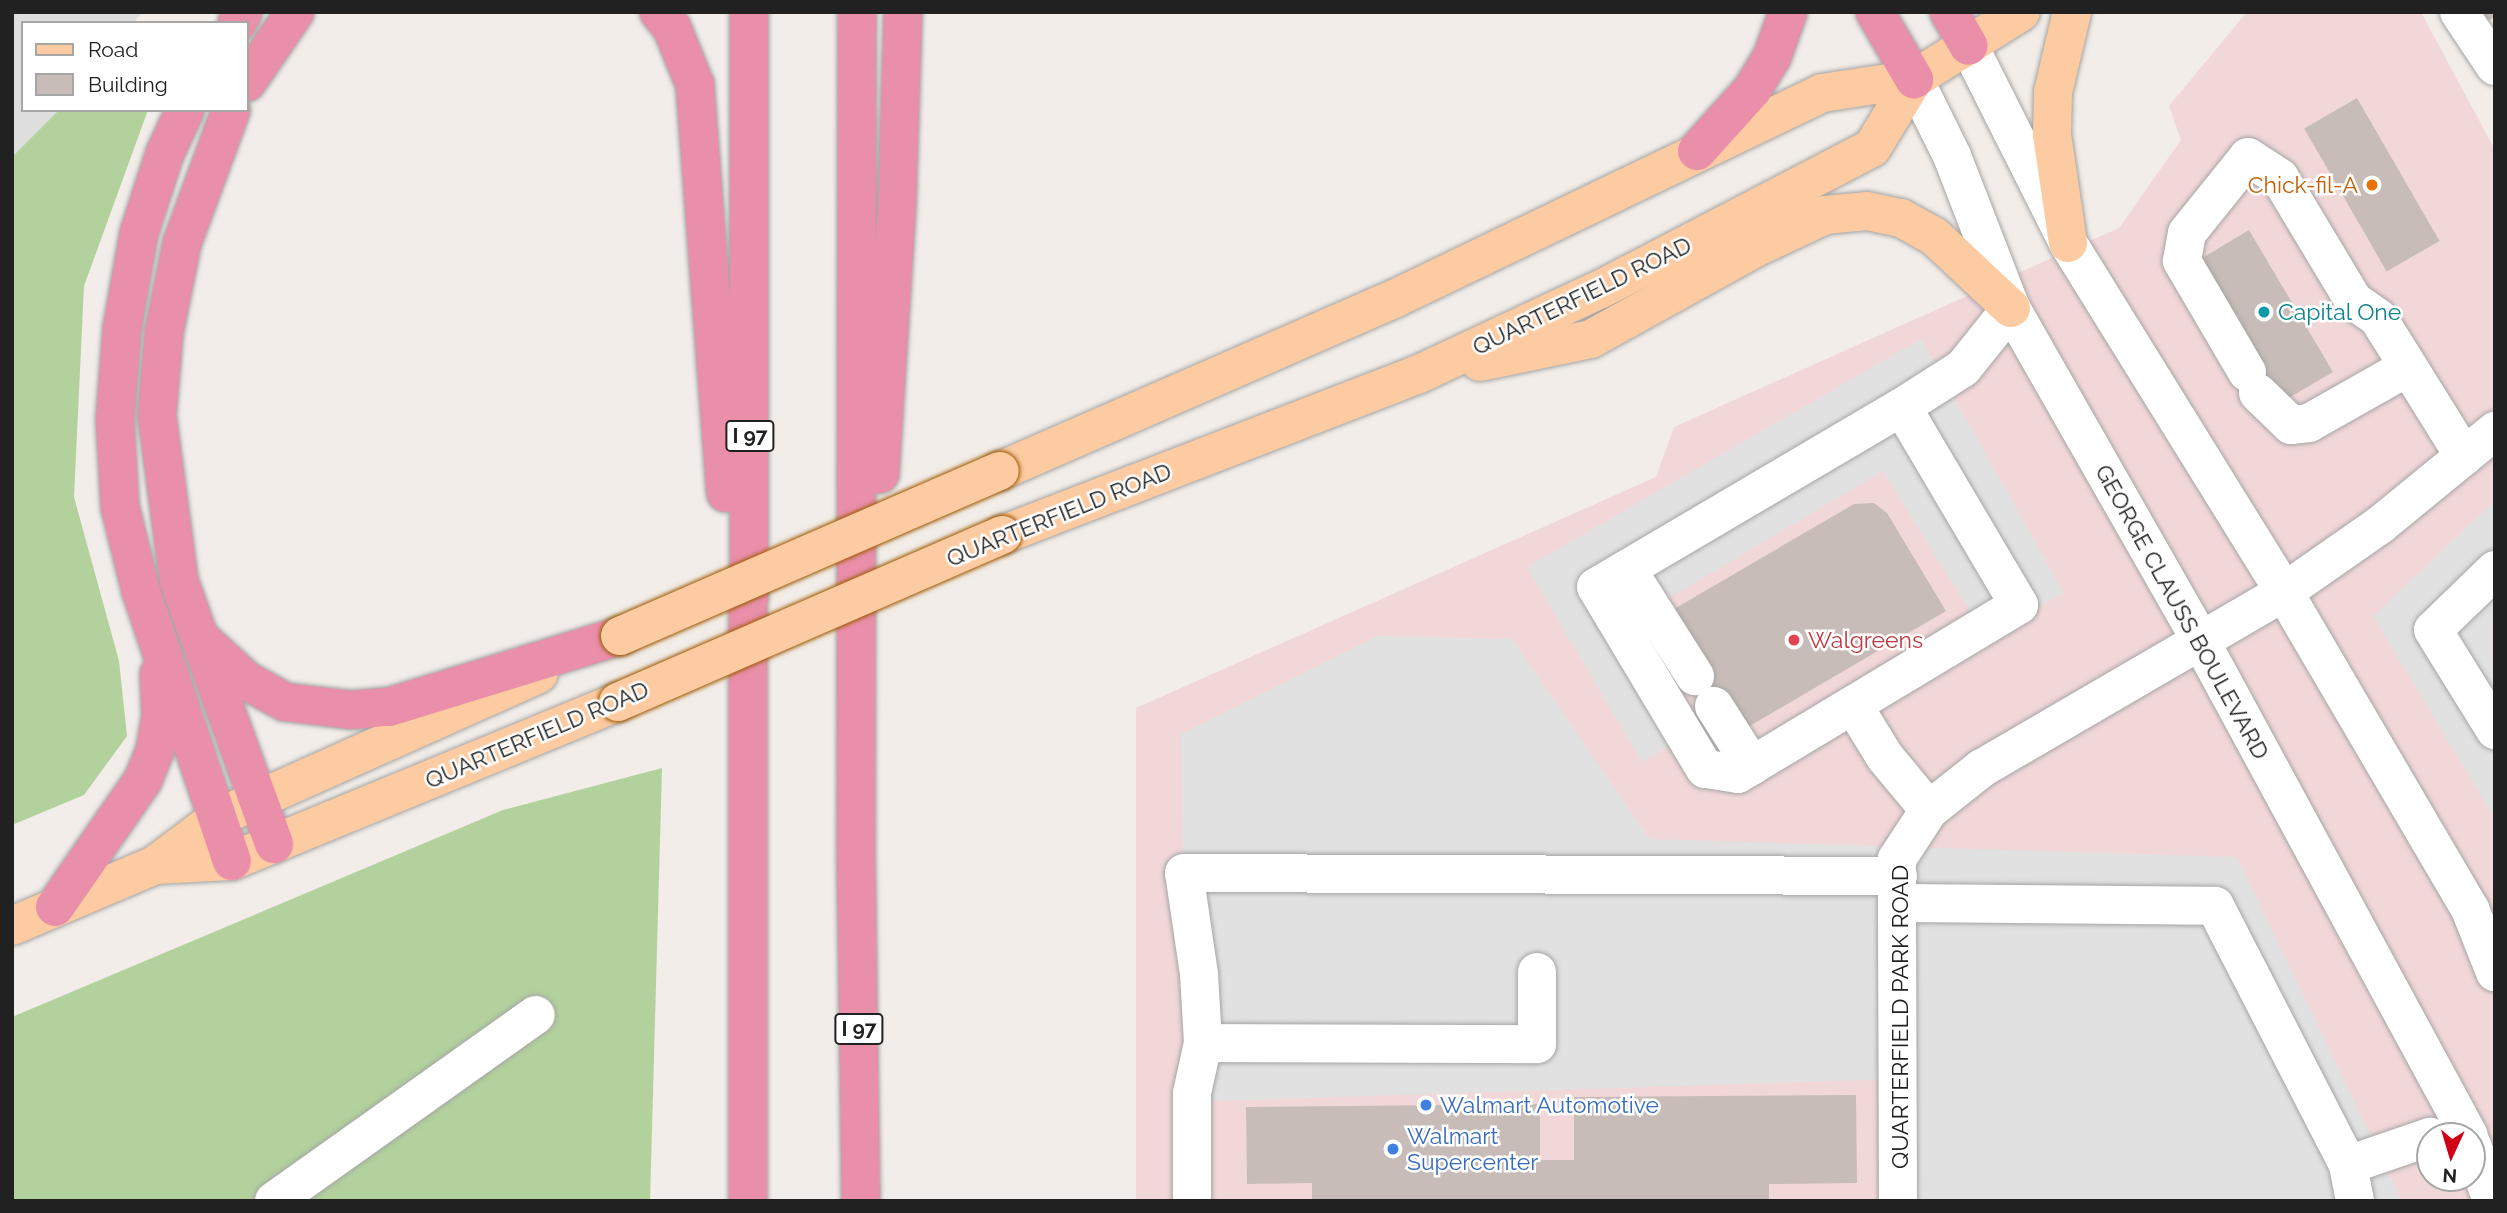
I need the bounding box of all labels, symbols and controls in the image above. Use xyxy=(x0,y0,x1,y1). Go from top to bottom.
legend xyxy=(21,21,248,112)
text: Road xyxy=(88,37,138,62)
text: Building xyxy=(88,72,168,97)
place label: Chick-fil-A xyxy=(2248,171,2358,199)
marker: Chick-fil-A xyxy=(2364,177,2380,193)
street label: QUARTERFIELD ROAD xyxy=(1468,231,1696,361)
place label: Capital One xyxy=(2278,298,2402,326)
marker: Capital One xyxy=(2256,304,2272,320)
road number: I 97 xyxy=(724,418,776,453)
street label: QUARTERFIELD ROAD xyxy=(943,457,1175,573)
street label: GEORGE CLAUSS BOULEVARD xyxy=(2089,460,2275,764)
place label: Walgreens xyxy=(1808,626,1923,654)
marker: Walgreens xyxy=(1786,632,1802,648)
street label: QUARTERFIELD ROAD xyxy=(421,675,653,795)
street label: QUARTERFIELD PARK ROAD xyxy=(1886,865,1914,1169)
road number: I 97 xyxy=(833,1012,885,1046)
place label: Walmart Automotive xyxy=(1440,1091,1660,1119)
marker: Walmart Automotive xyxy=(1418,1097,1434,1113)
place label: Walmart Supercenter xyxy=(1407,1122,1538,1176)
north arrow xyxy=(2416,1122,2486,1192)
marker: Walmart Supercenter xyxy=(1385,1141,1401,1157)
text: N xyxy=(2442,1164,2458,1187)

